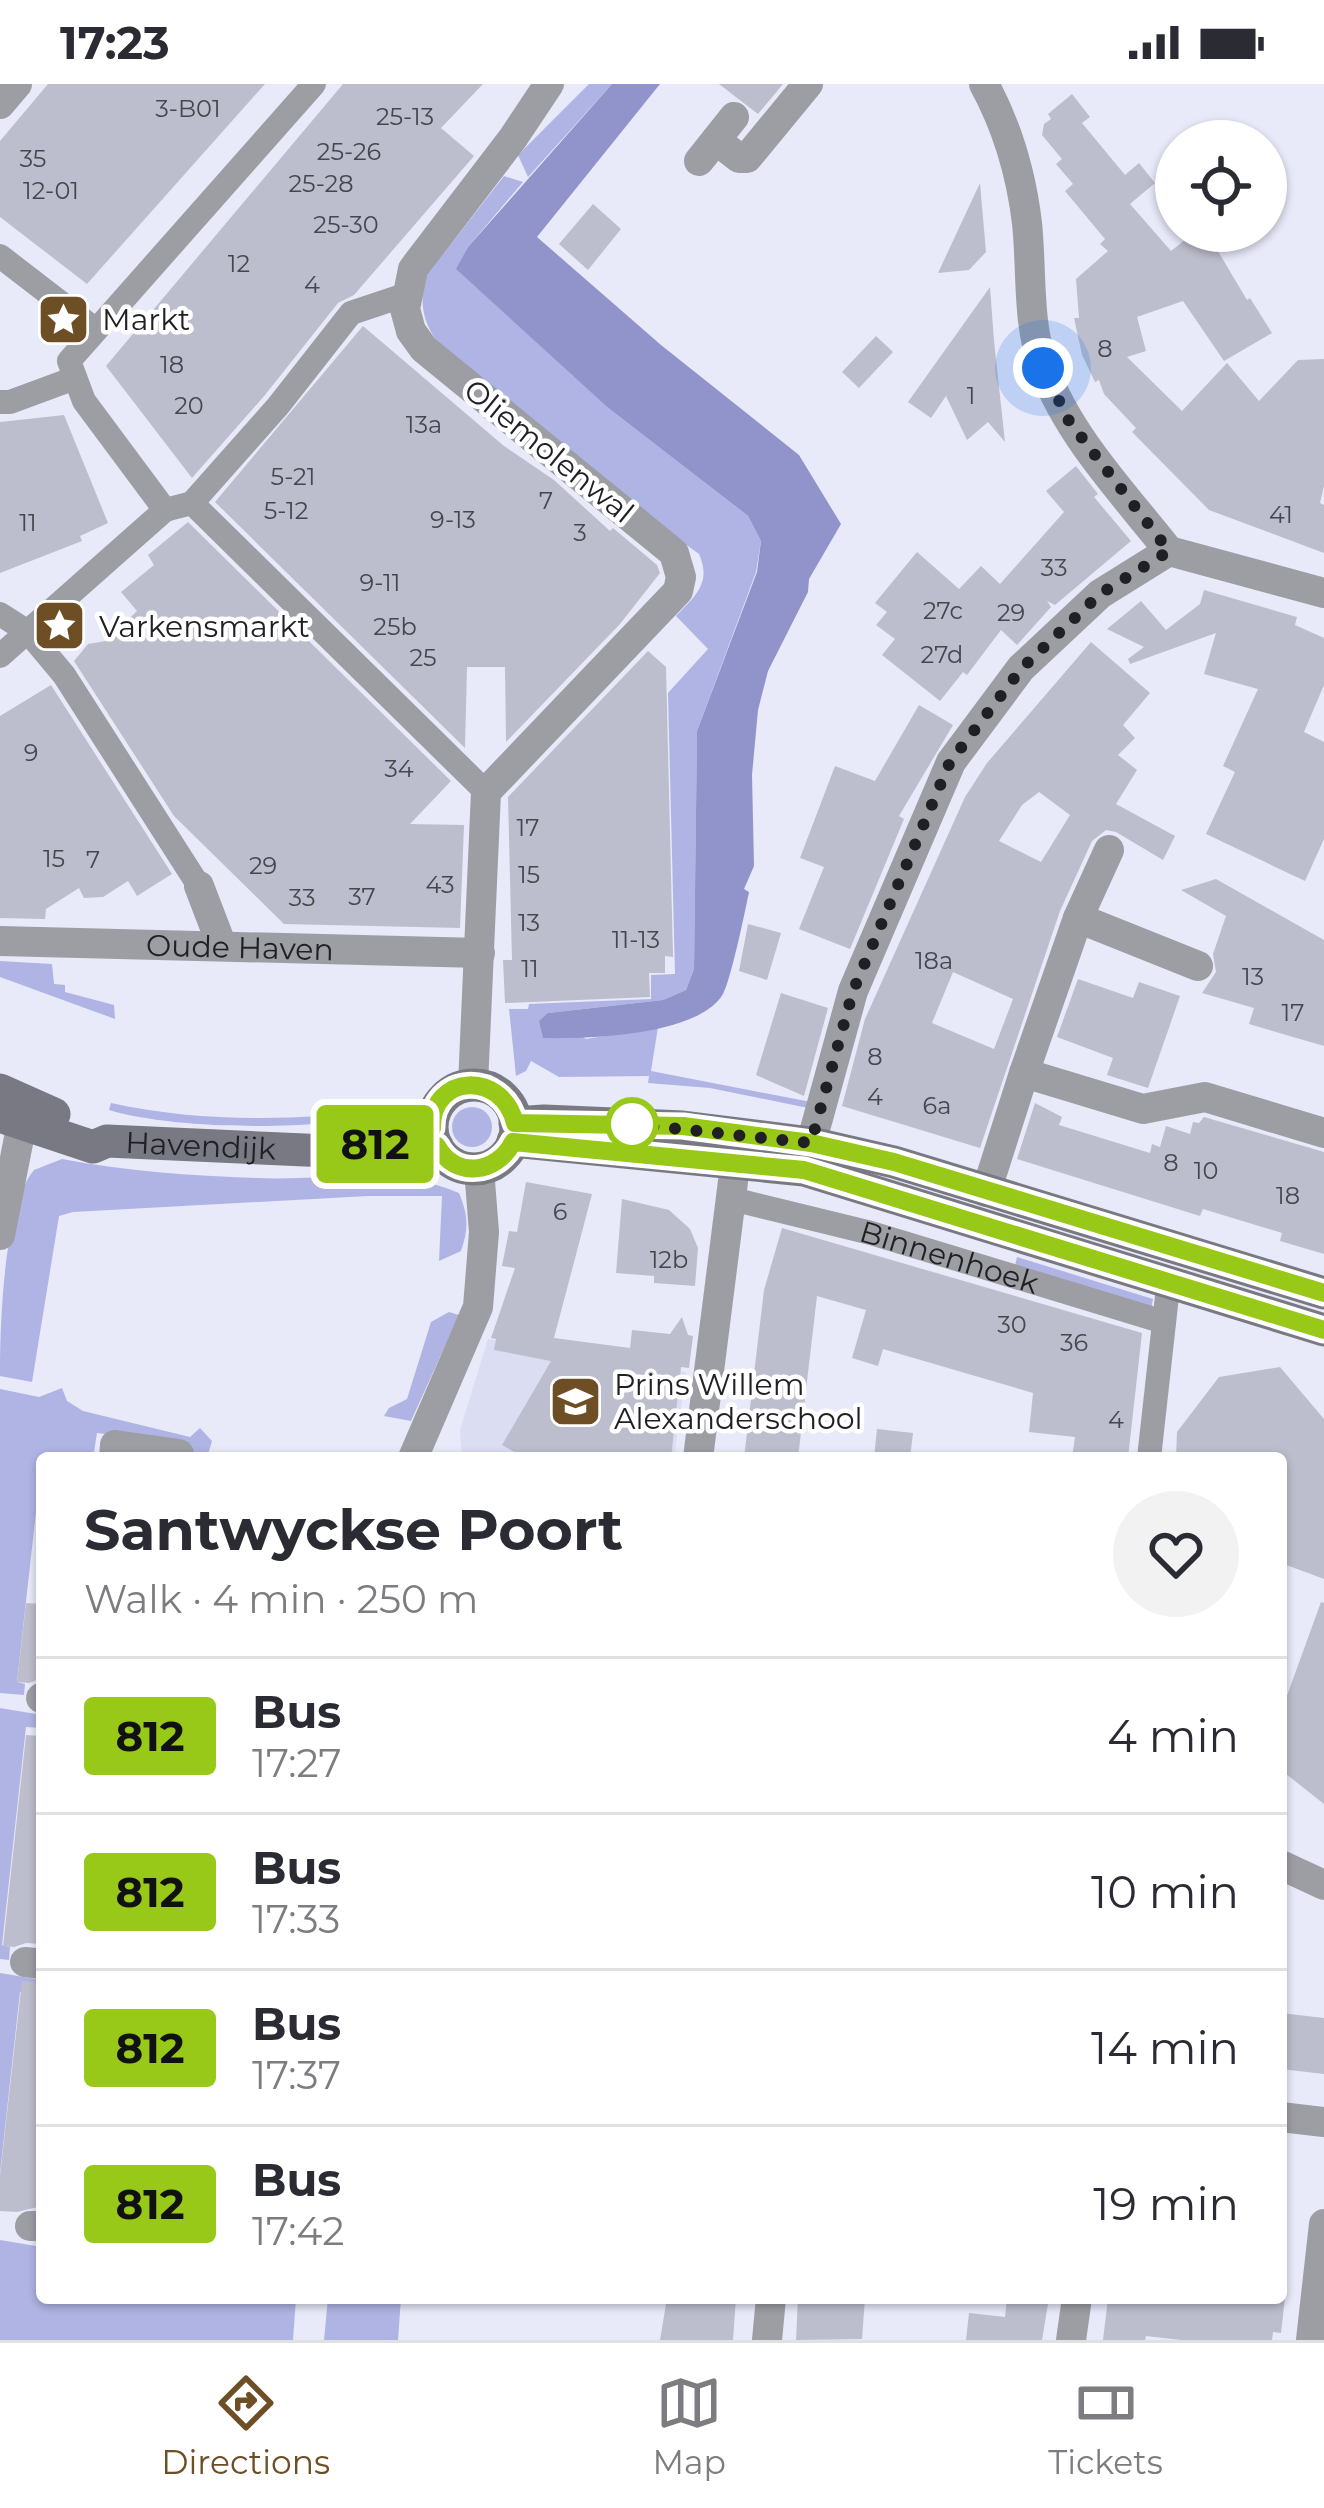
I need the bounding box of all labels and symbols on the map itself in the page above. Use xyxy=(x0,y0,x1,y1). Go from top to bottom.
house number: 3-B01 xyxy=(155,94,221,123)
house number: 25-13 xyxy=(376,102,434,131)
house number: 25-26 xyxy=(317,137,381,166)
house number: 35 xyxy=(20,144,46,173)
house number: 25-28 xyxy=(288,169,354,198)
house number: 12-01 xyxy=(23,176,79,205)
house number: 25-30 xyxy=(313,210,379,239)
house number: 12 xyxy=(228,249,250,278)
house number: 4 xyxy=(304,270,320,299)
place icon: Markt xyxy=(35,291,91,347)
place label: Markt xyxy=(102,301,190,338)
house number: 8 xyxy=(1097,334,1113,363)
your location xyxy=(1013,338,1073,398)
house number: 18 xyxy=(160,350,184,379)
street label: Oliemolenwal xyxy=(457,371,641,531)
house number: 1 xyxy=(967,381,975,410)
house number: 20 xyxy=(174,391,204,420)
house number: 13a xyxy=(406,410,442,439)
house number: 5-21 xyxy=(271,462,315,491)
house number: 7 xyxy=(539,486,553,515)
house number: 5-12 xyxy=(264,496,308,525)
house number: 41 xyxy=(1269,500,1293,529)
house number: 9-13 xyxy=(430,505,476,534)
house number: 11 xyxy=(19,508,37,537)
house number: 3 xyxy=(573,518,587,547)
house number: 33 xyxy=(1041,553,1067,582)
house number: 9-11 xyxy=(360,568,400,597)
house number: 27c xyxy=(923,596,963,625)
place icon: Varkensmarkt xyxy=(32,598,88,654)
house number: 29 xyxy=(997,598,1025,627)
place label: Varkensmarkt xyxy=(99,608,310,645)
house number: 25b xyxy=(373,612,417,641)
house number: 27d xyxy=(921,640,963,669)
house number: 25 xyxy=(409,643,437,672)
house number: 9 xyxy=(24,738,38,767)
house number: 34 xyxy=(384,754,414,783)
house number: 17 xyxy=(517,813,539,842)
house number: 15 xyxy=(43,844,65,873)
house number: 7 xyxy=(86,845,100,874)
house number: 29 xyxy=(249,851,277,880)
house number: 15 xyxy=(518,860,540,889)
house number: 43 xyxy=(425,870,455,899)
house number: 37 xyxy=(348,882,376,911)
house number: 33 xyxy=(289,883,315,912)
house number: 13 xyxy=(518,908,540,937)
house number: 11-13 xyxy=(612,925,660,954)
street label: Oude Haven xyxy=(146,926,334,968)
house number: 18a xyxy=(915,946,953,975)
house number: 11 xyxy=(521,954,539,983)
house number: 13 xyxy=(1242,962,1264,991)
house number: 17 xyxy=(1282,998,1304,1027)
house number: 8 xyxy=(867,1042,883,1071)
house number: 4 xyxy=(867,1082,883,1111)
house number: 6a xyxy=(923,1091,951,1120)
unlabelled marker xyxy=(607,1099,657,1149)
line badge: 812 xyxy=(306,1105,444,1183)
street label: Havendijk xyxy=(125,1123,277,1167)
house number: 8 xyxy=(1163,1148,1179,1177)
house number: 10 xyxy=(1194,1156,1218,1185)
house number: 18 xyxy=(1276,1181,1300,1210)
house number: 6 xyxy=(553,1197,567,1226)
street label: Binnenhoek xyxy=(856,1212,1043,1301)
house number: 12b xyxy=(650,1245,688,1274)
house number: 30 xyxy=(997,1310,1027,1339)
house number: 36 xyxy=(1060,1328,1088,1357)
place label: Prins Willem Alexanderschool xyxy=(614,1366,863,1437)
school or university icon: Prins Willem Alexanderschool xyxy=(547,1373,603,1429)
house number: 4 xyxy=(1108,1405,1124,1434)

